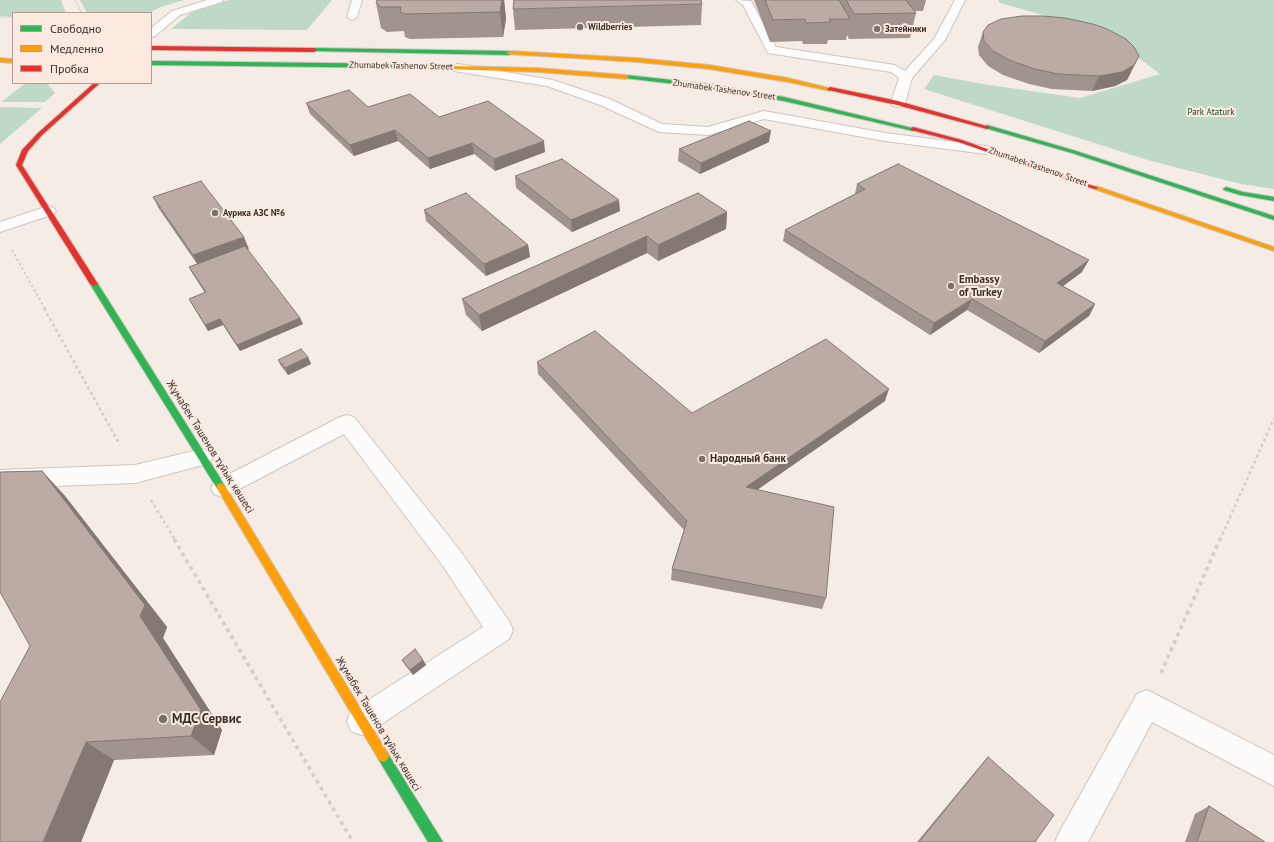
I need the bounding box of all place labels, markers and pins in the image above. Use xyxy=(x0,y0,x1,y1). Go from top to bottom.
marker: Wildberries xyxy=(575,22,585,32)
place label: Wildberries xyxy=(588,22,632,32)
marker: Затейники xyxy=(872,24,882,34)
place label: Затейники xyxy=(885,24,926,34)
marker: Аурика АЗС №6 xyxy=(210,208,220,218)
place label: Аурика АЗС №6 xyxy=(223,208,285,218)
place label: Embassy of Turkey xyxy=(959,273,1002,299)
marker: Embassy of Turkey xyxy=(946,281,956,291)
place label: Народный банк xyxy=(710,452,786,466)
marker: Народный банк xyxy=(697,454,707,464)
place label: МДС Сервис xyxy=(172,711,241,727)
marker: МДС Сервис xyxy=(157,713,169,725)

